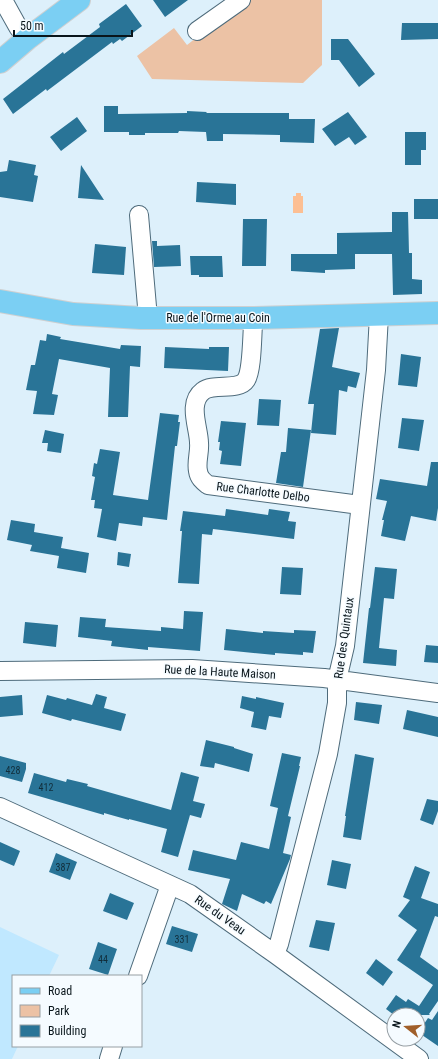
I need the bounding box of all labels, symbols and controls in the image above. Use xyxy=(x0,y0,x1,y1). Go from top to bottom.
scale bar xyxy=(14,12,132,38)
text: 50 m xyxy=(20,19,44,33)
street label: Rue de l'Orme au Coin xyxy=(166,311,270,325)
street label: Rue Charlotte Delbo xyxy=(216,479,310,505)
street label: Rue des Quintaux xyxy=(331,596,357,680)
street label: Rue de la Haute Maison xyxy=(164,662,276,682)
house number: 428 xyxy=(6,765,20,776)
house number: 412 xyxy=(39,782,53,793)
house number: 387 xyxy=(56,862,70,873)
street label: Rue du Veau xyxy=(192,892,248,938)
house number: 331 xyxy=(175,934,189,945)
house number: 44 xyxy=(98,954,108,965)
legend xyxy=(12,975,142,1047)
text: Road xyxy=(48,984,72,998)
text: Park xyxy=(48,1004,70,1018)
north arrow xyxy=(386,1007,426,1047)
text: N xyxy=(390,1019,404,1029)
text: Building xyxy=(48,1024,86,1038)

